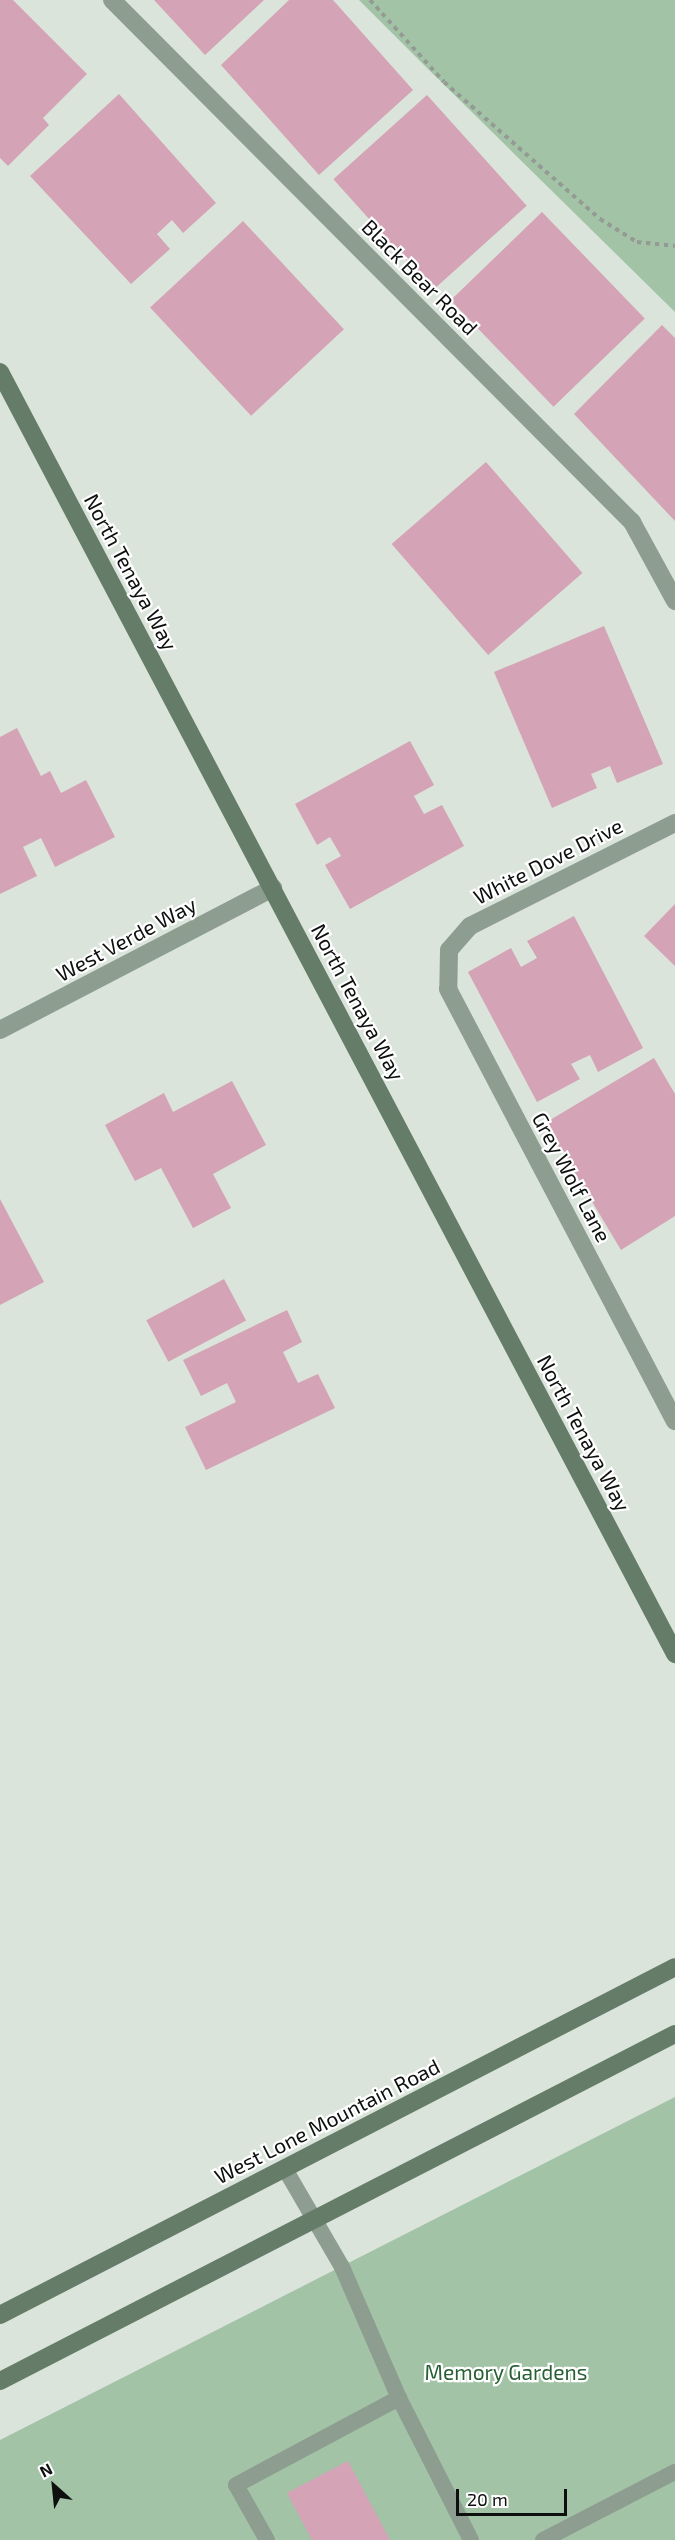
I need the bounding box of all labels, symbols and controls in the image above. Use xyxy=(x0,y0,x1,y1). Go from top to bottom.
street label: Black Bear Road xyxy=(357,214,483,340)
street label: North Tenaya Way xyxy=(79,489,183,655)
street label: White Dove Drive xyxy=(469,813,627,909)
street label: West Verde Way xyxy=(51,891,201,987)
street label: North Tenaya Way xyxy=(306,919,410,1085)
street label: Grey Wolf Lane xyxy=(527,1107,617,1247)
street label: North Tenaya Way xyxy=(532,1350,636,1516)
street label: West Lone Mountain Road xyxy=(210,2053,444,2189)
park label: Memory Gardens xyxy=(424,2359,588,2385)
north arrow xyxy=(24,2456,84,2516)
text: N xyxy=(36,2458,55,2481)
scale bar xyxy=(459,2477,570,2515)
text: 20 m xyxy=(467,2488,508,2510)

